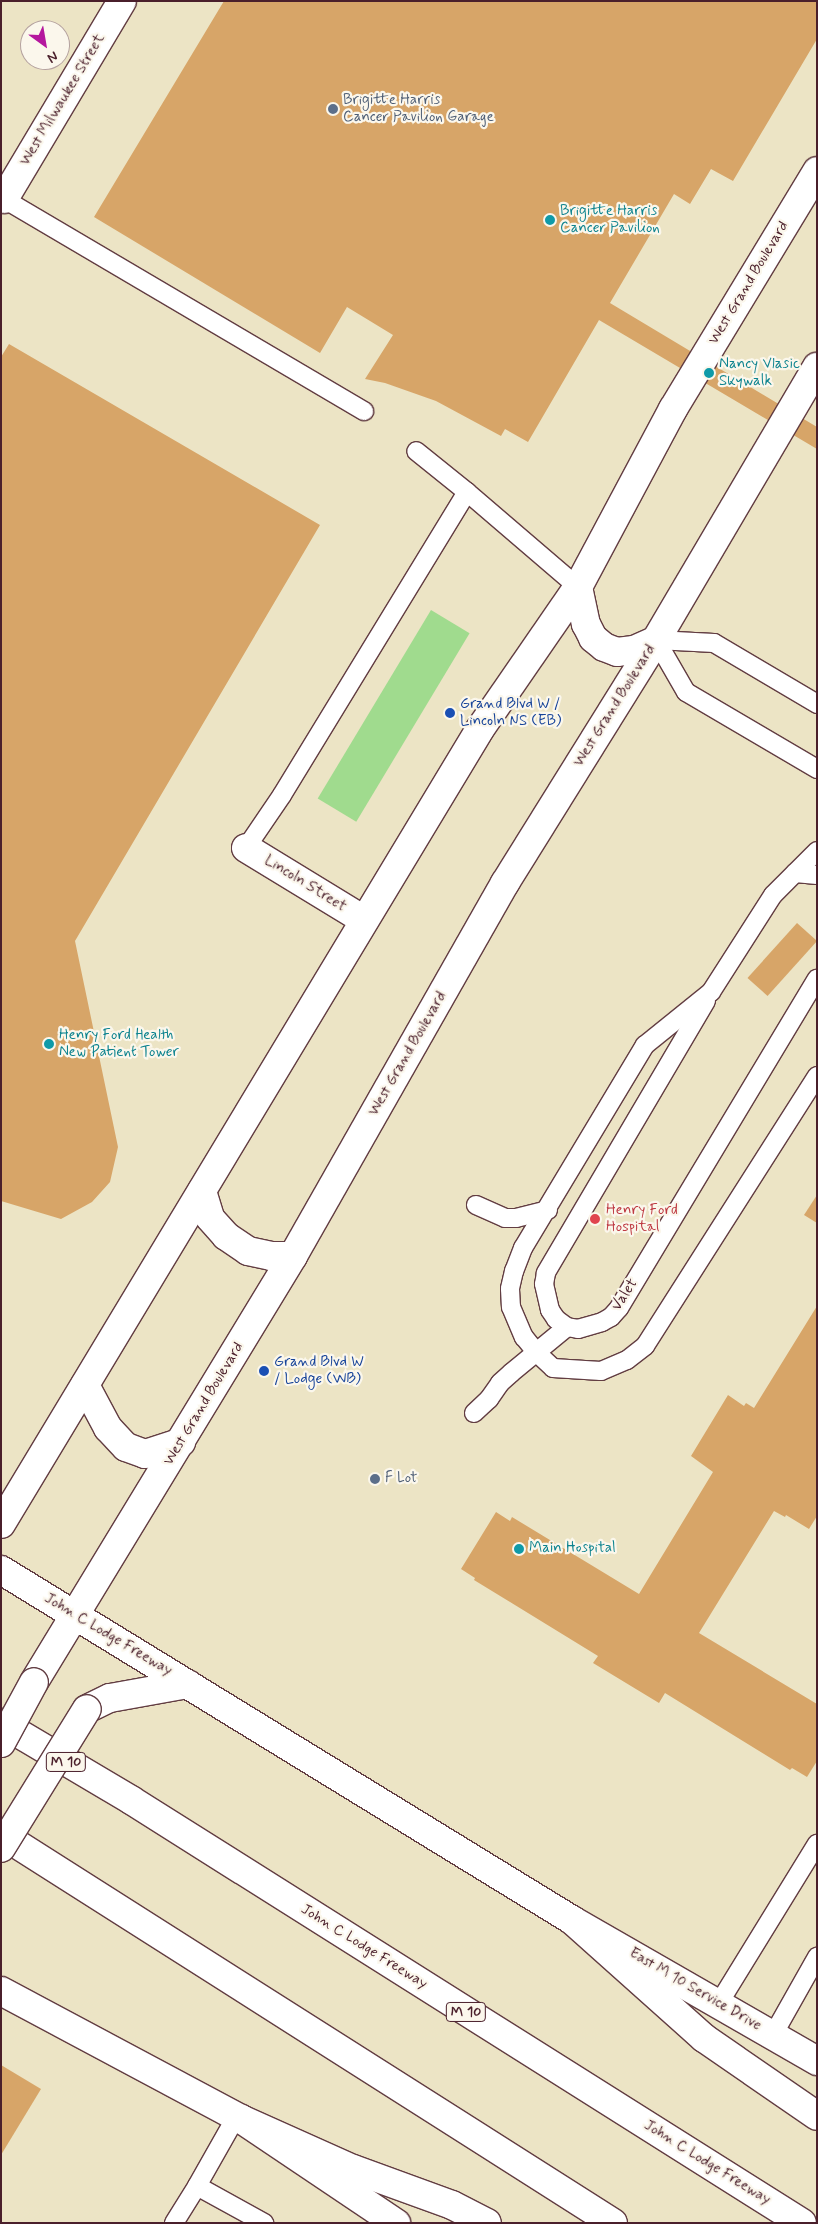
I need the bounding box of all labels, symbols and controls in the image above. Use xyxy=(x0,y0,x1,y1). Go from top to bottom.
north arrow xyxy=(20,20,70,70)
street label: West Milwaukee Street xyxy=(16,31,110,169)
text: N xyxy=(44,47,61,67)
place label: Brigitte Harris Cancer Pavilion Garage xyxy=(343,91,492,126)
marker: Brigitte Harris Cancer Pavilion Garage xyxy=(327,103,339,115)
place label: Brigitte Harris Cancer Pavilion xyxy=(560,202,660,237)
marker: Brigitte Harris Cancer Pavilion xyxy=(544,214,556,226)
street label: West Grand Boulevard xyxy=(705,218,793,348)
place label: Nancy Vlasic Skywalk xyxy=(719,355,799,390)
marker: Nancy Vlasic Skywalk xyxy=(703,367,715,379)
street label: West Grand Boulevard xyxy=(570,642,660,770)
place label: Grand Blvd W / Lincoln NS (EB) xyxy=(460,695,561,730)
marker: Grand Blvd W / Lincoln NS (EB) xyxy=(444,707,456,719)
street label: Lincoln Street xyxy=(261,852,349,916)
street label: West Grand Boulevard xyxy=(365,989,451,1119)
place label: Henry Ford Health New Patient Tower xyxy=(59,1026,177,1061)
marker: Henry Ford Health New Patient Tower xyxy=(43,1038,55,1050)
place label: Henry Ford Hospital xyxy=(606,1201,678,1236)
marker: Henry Ford Hospital xyxy=(588,1212,602,1226)
street label: Valet xyxy=(608,1276,642,1314)
street label: West Grand Boulevard xyxy=(160,1339,248,1469)
place label: Grand Blvd W / Lodge (WB) xyxy=(274,1353,364,1388)
marker: Grand Blvd W / Lodge (WB) xyxy=(258,1365,270,1377)
place label: F Lot xyxy=(385,1470,417,1488)
marker: F Lot xyxy=(369,1473,381,1485)
place label: Main Hospital xyxy=(529,1540,619,1558)
marker: Main Hospital xyxy=(513,1543,525,1555)
street label: John C Lodge Freeway xyxy=(39,1589,177,1681)
road number: M 10 xyxy=(45,1750,87,1774)
street label: John C Lodge Freeway xyxy=(296,1900,432,1994)
street label: East M 10 Service Drive xyxy=(626,1945,764,2035)
road number: M 10 xyxy=(445,2000,487,2024)
street label: John C Lodge Freeway xyxy=(639,2116,775,2210)

